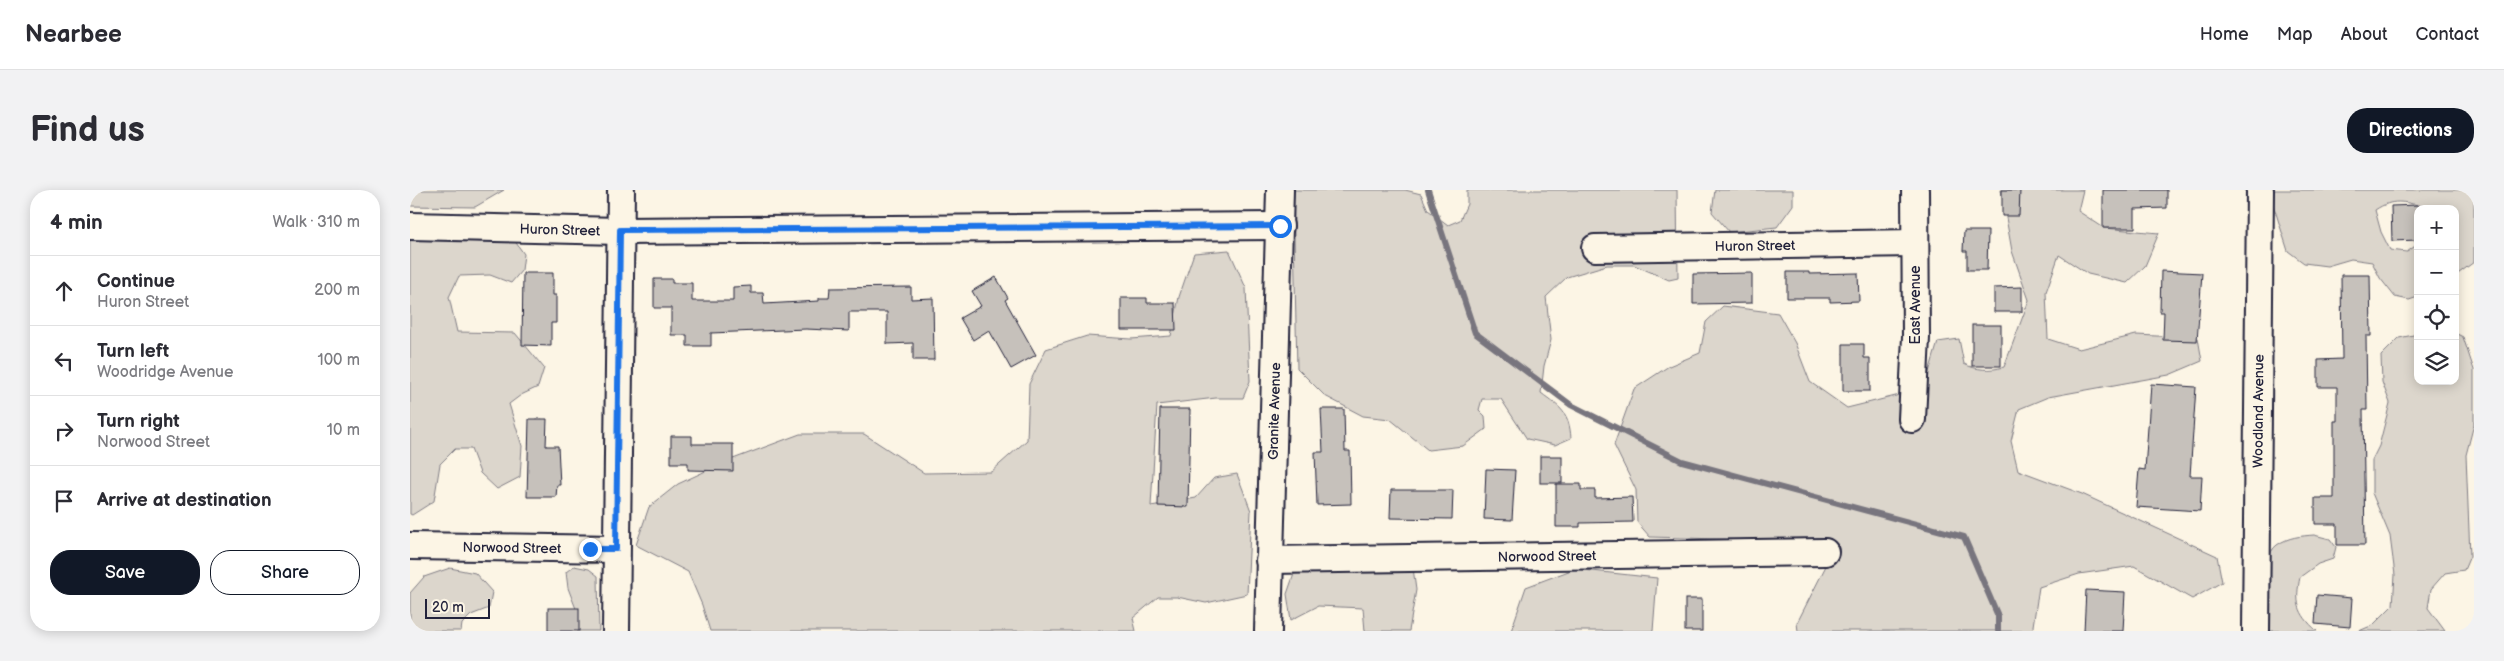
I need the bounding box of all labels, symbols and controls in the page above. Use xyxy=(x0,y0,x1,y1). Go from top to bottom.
text: Nearbee xyxy=(25,20,122,49)
text: Home xyxy=(2200,24,2249,45)
text: Map xyxy=(2277,24,2313,45)
text: About xyxy=(2341,24,2388,45)
text: Contact xyxy=(2416,24,2479,45)
button: Directions xyxy=(2347,108,2474,153)
text: Find us xyxy=(30,109,145,152)
map controls xyxy=(2414,205,2459,385)
button: + xyxy=(2414,205,2459,250)
text: 4 min xyxy=(50,210,103,235)
text: Walk · 310 m xyxy=(272,213,360,232)
route start xyxy=(1269,215,1292,238)
street label: Huron Street xyxy=(519,221,601,240)
street label: Huron Street xyxy=(1715,237,1796,255)
button: − xyxy=(2414,250,2459,295)
street label: East Avenue xyxy=(1907,265,1924,345)
text: Continue xyxy=(97,270,175,293)
icon: ahead xyxy=(50,277,78,305)
text: 200 m xyxy=(314,281,360,300)
text: Huron Street xyxy=(97,293,189,312)
button: locate xyxy=(2414,295,2459,340)
text: Turn left xyxy=(97,340,169,363)
button: layers xyxy=(2414,340,2459,385)
icon: left xyxy=(50,347,78,375)
text: 100 m xyxy=(317,351,360,370)
street label: Woodland Avenue xyxy=(2249,354,2268,468)
street label: Granite Avenue xyxy=(1265,362,1284,460)
text: Woodridge Avenue xyxy=(97,363,233,382)
text: Turn right xyxy=(97,410,180,433)
icon: right xyxy=(50,417,78,445)
text: 10 m xyxy=(327,421,360,440)
text: Norwood Street xyxy=(97,433,210,452)
icon: arrive xyxy=(50,487,78,515)
text: Arrive at destination xyxy=(97,489,272,512)
route end xyxy=(579,538,602,561)
street label: Norwood Street xyxy=(462,539,562,557)
street label: Norwood Street xyxy=(1497,547,1597,566)
button: Save xyxy=(50,550,200,595)
button: Share xyxy=(210,550,360,595)
scale bar xyxy=(425,596,490,619)
text: 20 m xyxy=(432,599,464,616)

